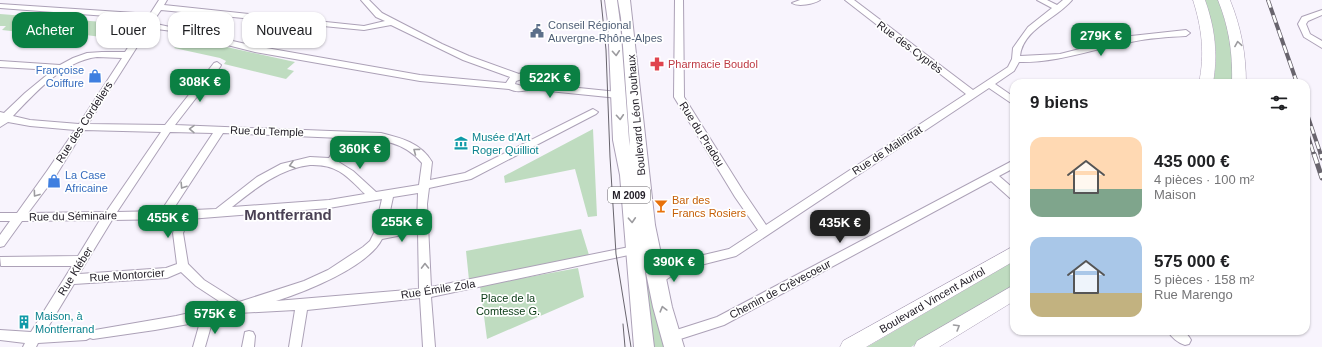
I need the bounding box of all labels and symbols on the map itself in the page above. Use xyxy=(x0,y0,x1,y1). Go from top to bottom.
street label: Rue des Cyprès xyxy=(875,18,946,76)
place label: Conseil Régional Auvergne-Rhône-Alpes xyxy=(548,19,663,44)
public building icon: Conseil Régional Auvergne-Rhône-Alpes xyxy=(529,23,545,39)
pin: 279K € xyxy=(1068,23,1134,57)
one-way arrow xyxy=(1234,41,1243,47)
one-way arrow xyxy=(611,50,620,56)
street label: Boulevard Léon Jouhaux xyxy=(625,53,647,176)
pharmacy icon: Pharmacie Boudol xyxy=(649,56,665,72)
place label: Pharmacie Boudol xyxy=(668,58,758,70)
place label: Françoise Coiffure xyxy=(36,64,84,89)
pin: 522K € xyxy=(517,65,583,99)
shop icon: Françoise Coiffure xyxy=(87,68,103,84)
pin: 308K € xyxy=(167,69,233,103)
street label: Rue des Cordeliers xyxy=(53,79,115,165)
street label: Rue du Pradou xyxy=(677,99,727,169)
one-way arrow xyxy=(615,114,624,120)
street label: Rue de Malintrat xyxy=(850,123,924,177)
one-way arrow xyxy=(189,124,195,133)
street label: Rue du Temple xyxy=(230,124,304,138)
place label: Musée d'Art Roger Quilliot xyxy=(472,131,539,156)
museum icon: Musée d'Art Roger Quilliot xyxy=(453,135,469,151)
pin: 360K € xyxy=(327,136,393,170)
one-way arrow xyxy=(414,148,421,155)
one-way arrow xyxy=(289,160,296,169)
place label: La Case Africaine xyxy=(65,169,108,194)
shop icon: La Case Africaine xyxy=(46,173,62,189)
one-way arrow xyxy=(180,182,188,189)
road number: M 2009 xyxy=(608,187,650,203)
one-way arrow xyxy=(33,190,41,197)
place label: Bar des Francs Rosiers xyxy=(672,194,746,219)
bar icon: Bar des Francs Rosiers xyxy=(653,198,669,214)
pin: 455K € xyxy=(135,205,201,239)
district label: Montferrand xyxy=(244,206,332,223)
street label: Rue du Séminaire xyxy=(29,209,117,223)
pin: 255K € xyxy=(369,209,435,243)
pin: 435K € xyxy=(807,210,873,244)
one-way arrow xyxy=(627,217,636,223)
street label: Rue Kléber xyxy=(55,244,95,298)
pin: 390K € xyxy=(641,249,707,283)
street label: Chemin de Crèvecoeur xyxy=(727,257,833,321)
one-way arrow xyxy=(420,263,429,269)
street label: Boulevard Vincent Auriol xyxy=(877,265,987,335)
street label: Rue Montorcier xyxy=(89,266,165,284)
street label: Rue Émile Zola xyxy=(400,277,477,301)
park label: Place de la Comtesse G. xyxy=(476,292,540,317)
pin: 575K € xyxy=(182,301,248,335)
one-way arrow xyxy=(660,306,668,313)
place label: Maison, à Montferrand xyxy=(35,310,94,335)
building icon: Maison, à Montferrand xyxy=(16,314,32,330)
one-way arrow xyxy=(953,324,960,331)

